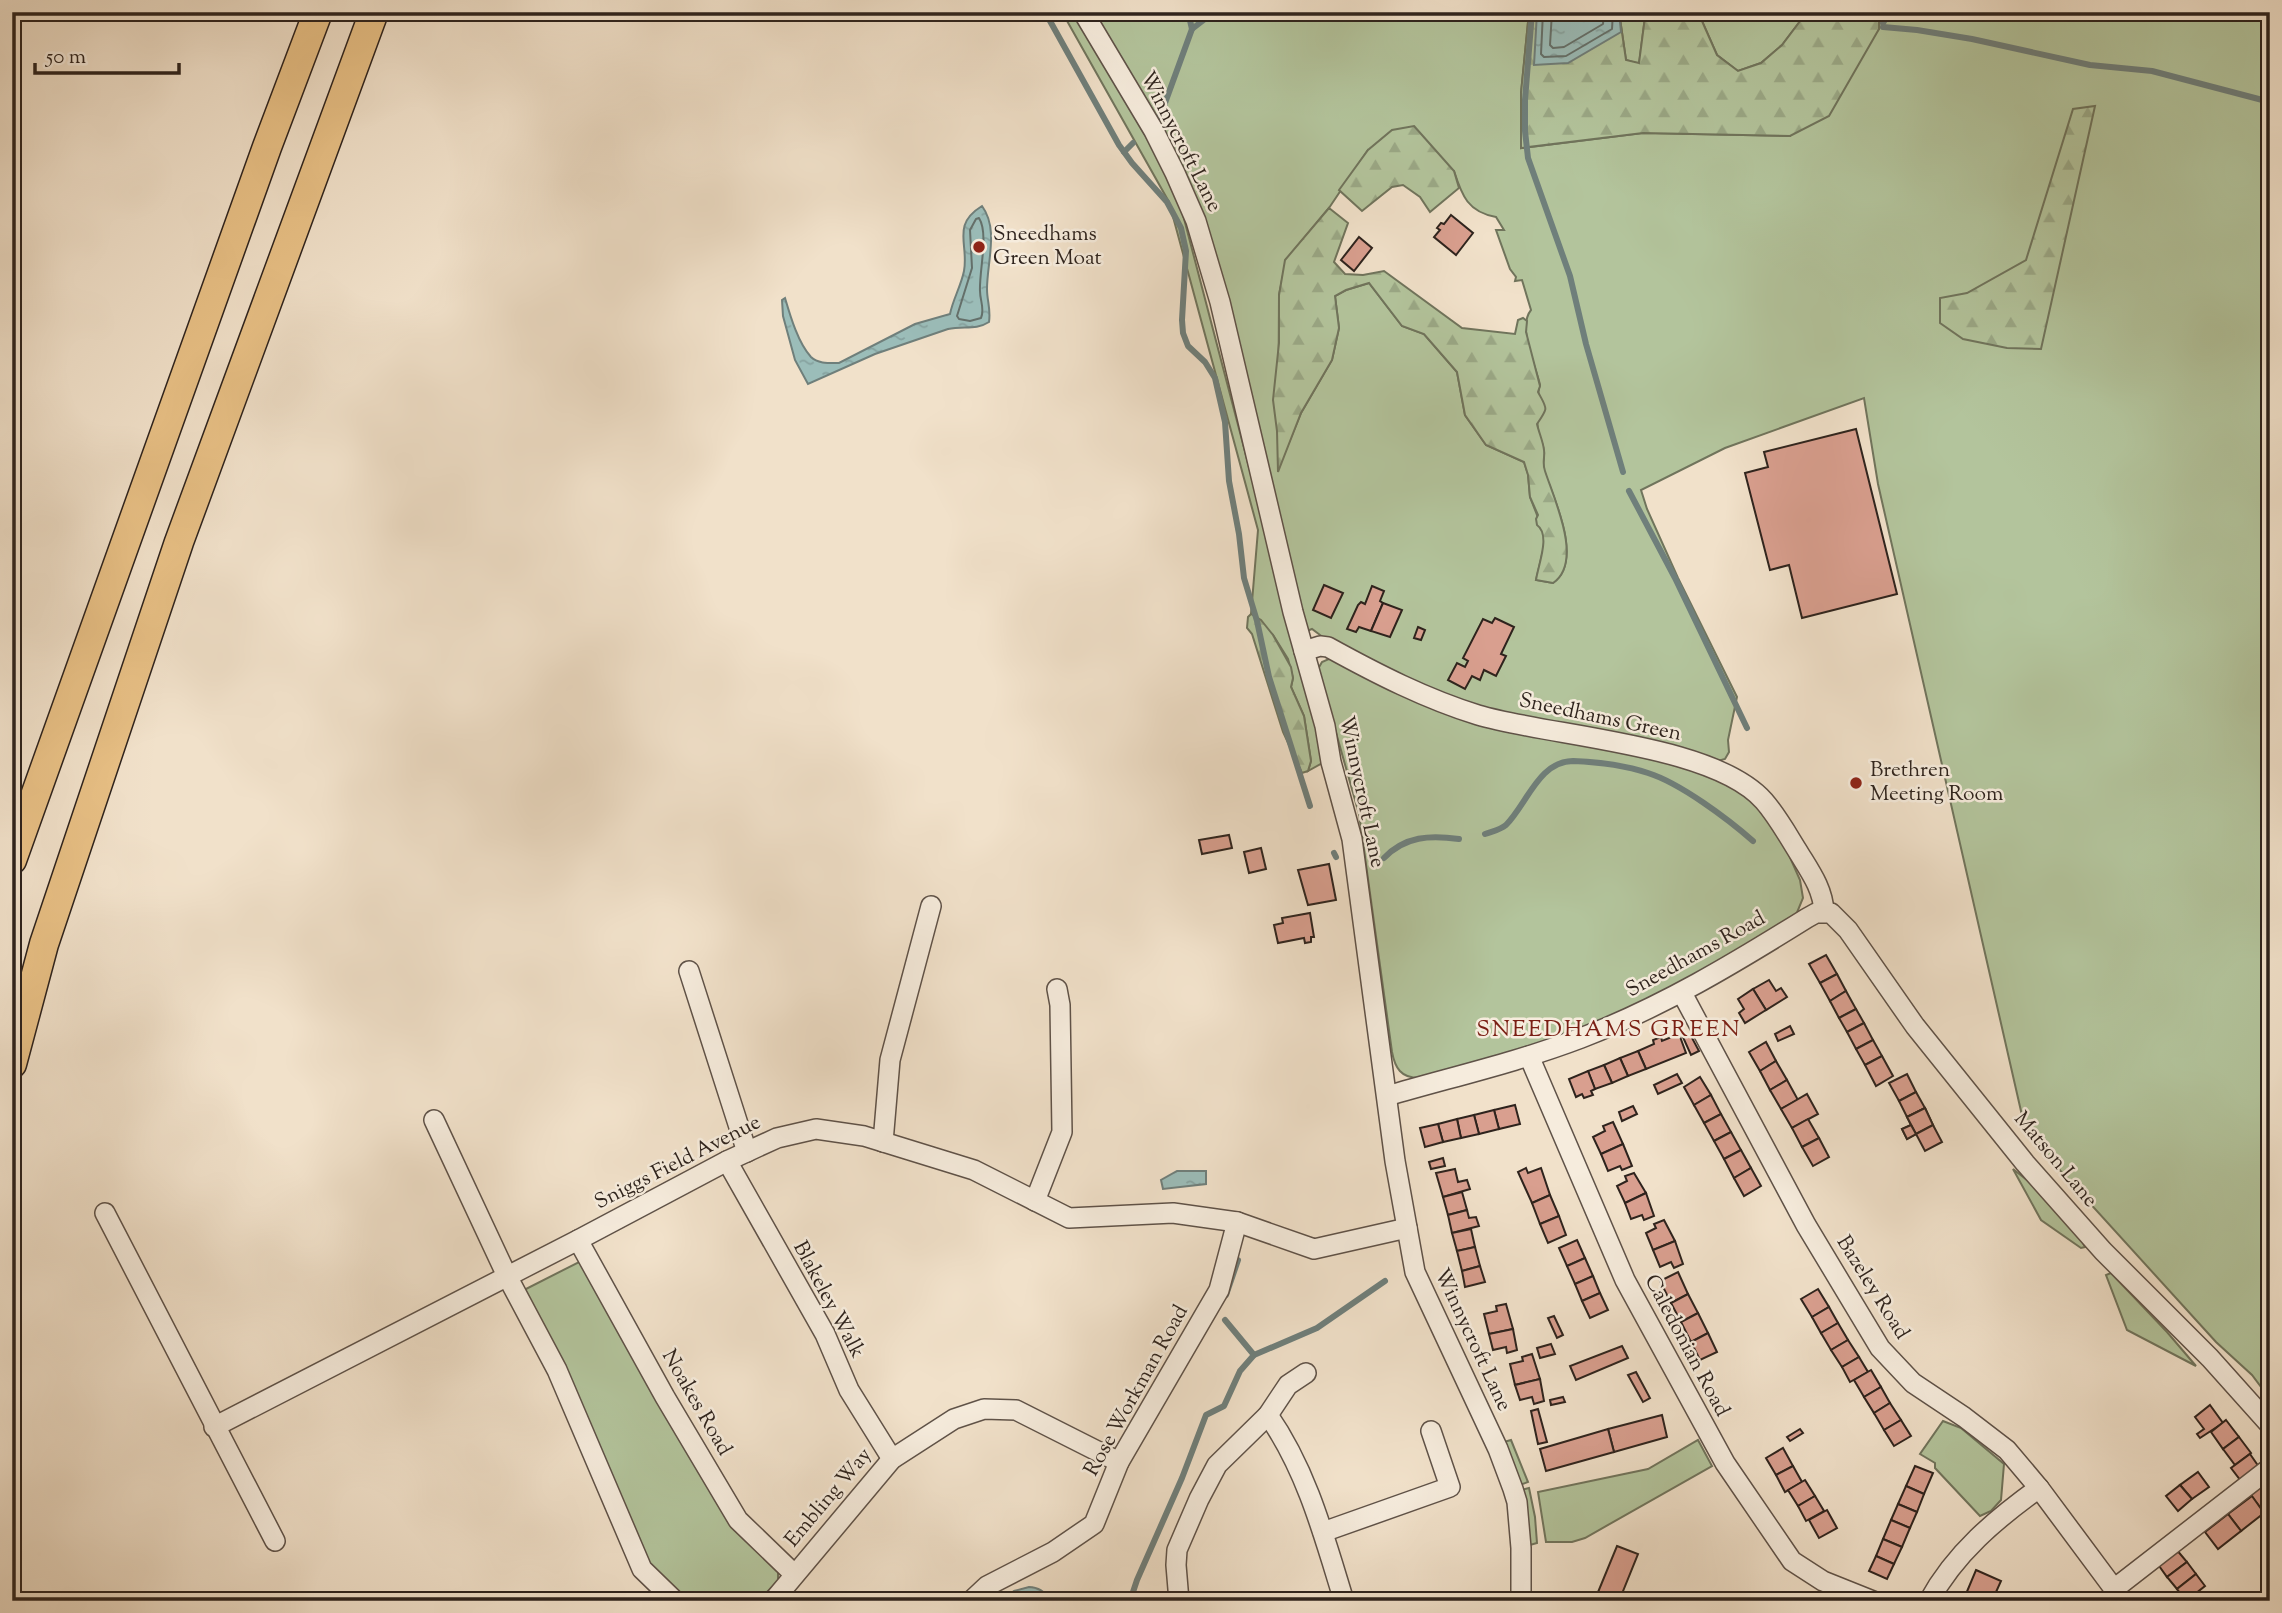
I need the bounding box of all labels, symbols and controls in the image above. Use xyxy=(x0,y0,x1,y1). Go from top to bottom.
scale bar xyxy=(35,32,178,76)
text: 50 m xyxy=(45,43,86,73)
street label: Winnycroft Lane xyxy=(1132,66,1228,218)
place label: Sneedhams Green Moat xyxy=(993,220,1102,274)
marker: Sneedhams Green Moat xyxy=(971,239,987,255)
street label: Sneedhams Green xyxy=(1516,686,1684,750)
street label: Winnycroft Lane xyxy=(1330,713,1392,871)
place label: Brethren Meeting Room xyxy=(1870,756,2003,810)
marker: Brethren Meeting Room xyxy=(1848,775,1864,791)
street label: Sneedhams Road xyxy=(1621,904,1771,1006)
district label: SNEEDHAMS GREEN xyxy=(1476,1014,1742,1047)
street label: Matson Lane xyxy=(2006,1106,2104,1214)
street label: Sniggs Field Avenue xyxy=(590,1108,766,1218)
street label: Bazeley Road xyxy=(1828,1230,1916,1346)
street label: Blakeley Walk xyxy=(785,1236,872,1364)
street label: Winnycroft Lane xyxy=(1426,1264,1518,1416)
street label: Caledonian Road xyxy=(1636,1270,1736,1422)
street label: Rose Workman Road xyxy=(1077,1300,1197,1482)
street label: Noakes Road xyxy=(653,1344,739,1462)
street label: Embling Way xyxy=(778,1441,880,1554)

